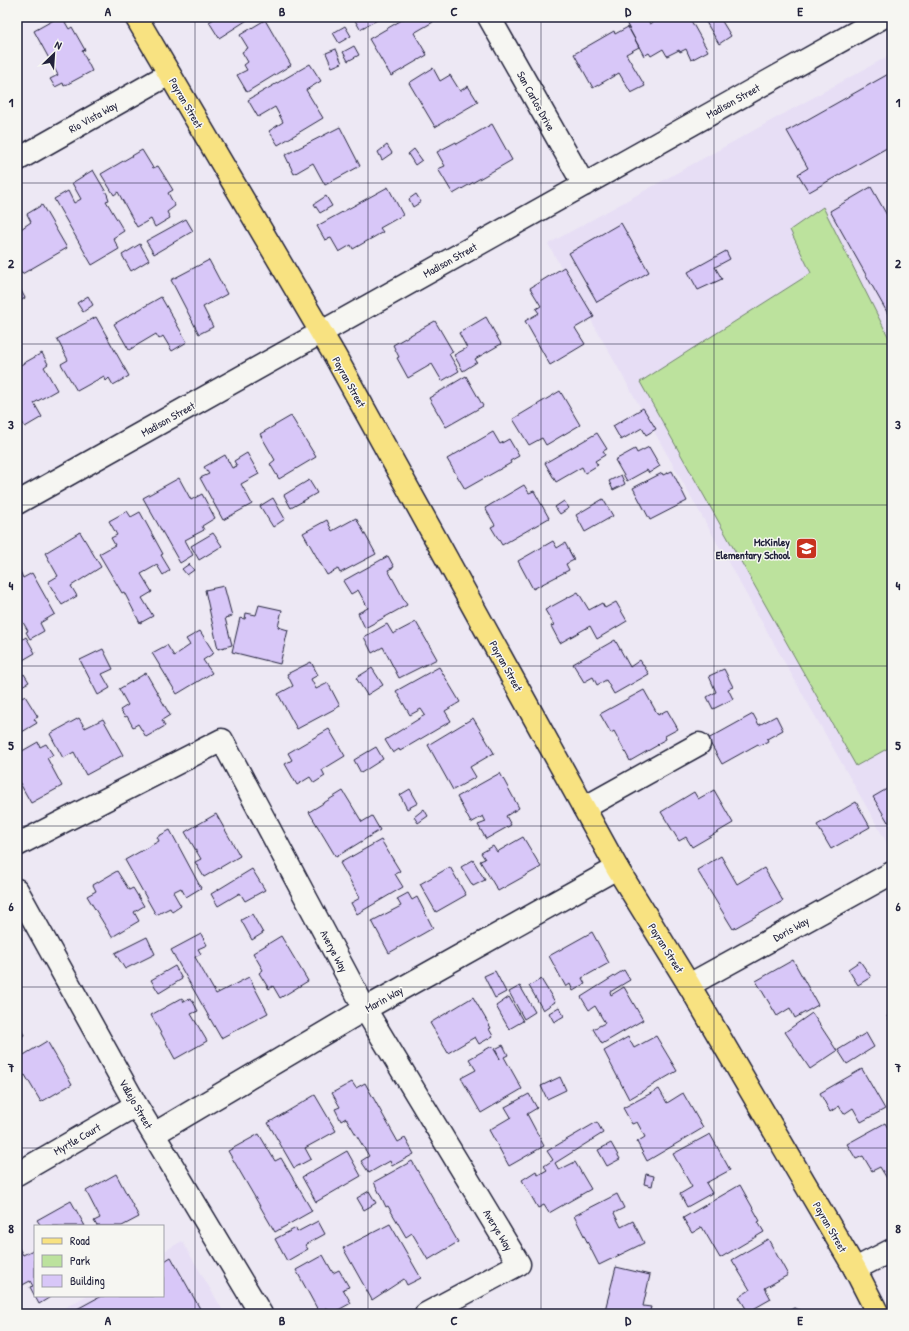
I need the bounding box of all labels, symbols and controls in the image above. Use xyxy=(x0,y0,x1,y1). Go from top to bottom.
text: A xyxy=(105,2,112,20)
text: B xyxy=(279,2,286,20)
text: C xyxy=(450,2,458,20)
text: D xyxy=(625,2,632,20)
text: E xyxy=(797,2,803,20)
north arrow xyxy=(34,34,74,74)
text: N xyxy=(53,37,64,53)
street label: San Carlos Drive xyxy=(514,69,558,134)
street label: Payran Street xyxy=(166,75,206,131)
street label: Madison Street xyxy=(704,80,763,122)
text: 1 xyxy=(9,93,14,111)
text: 1 xyxy=(896,93,901,111)
street label: Rio Vista Way xyxy=(66,98,120,136)
street label: Madison Street xyxy=(421,239,480,281)
text: 2 xyxy=(8,254,15,272)
text: 2 xyxy=(895,254,902,272)
street label: Payran Street xyxy=(329,354,369,410)
street label: Madison Street xyxy=(139,398,198,440)
text: 3 xyxy=(8,415,14,433)
text: 3 xyxy=(895,415,901,433)
place label: McKinley Elementary School xyxy=(716,535,791,563)
school or university icon: McKinley Elementary School xyxy=(793,535,819,561)
text: 4 xyxy=(9,576,14,594)
text: 4 xyxy=(896,576,901,594)
street label: Payran Street xyxy=(486,638,526,694)
text: 5 xyxy=(8,736,14,754)
text: 5 xyxy=(895,736,901,754)
text: 6 xyxy=(8,897,14,915)
text: 6 xyxy=(895,897,901,915)
street label: Doris Way xyxy=(771,913,812,945)
street label: Payran Street xyxy=(645,921,687,976)
street label: Averye Way xyxy=(317,928,351,975)
street label: Marin Way xyxy=(363,983,406,1015)
text: 7 xyxy=(7,1058,15,1076)
text: 7 xyxy=(894,1058,902,1076)
street label: Vallejo Street xyxy=(116,1077,156,1131)
street label: Myrtle Court xyxy=(51,1120,103,1158)
street label: Payran Street xyxy=(810,1199,850,1255)
street label: Averye Way xyxy=(480,1207,516,1253)
text: 8 xyxy=(8,1219,14,1237)
text: 8 xyxy=(895,1219,901,1237)
legend xyxy=(34,1225,164,1297)
text: Road xyxy=(70,1232,90,1249)
text: Park xyxy=(70,1252,90,1269)
text: Building xyxy=(70,1272,105,1289)
text: A xyxy=(105,1311,112,1329)
text: B xyxy=(279,1311,286,1329)
text: C xyxy=(450,1311,458,1329)
text: D xyxy=(625,1311,632,1329)
text: E xyxy=(797,1311,803,1329)

